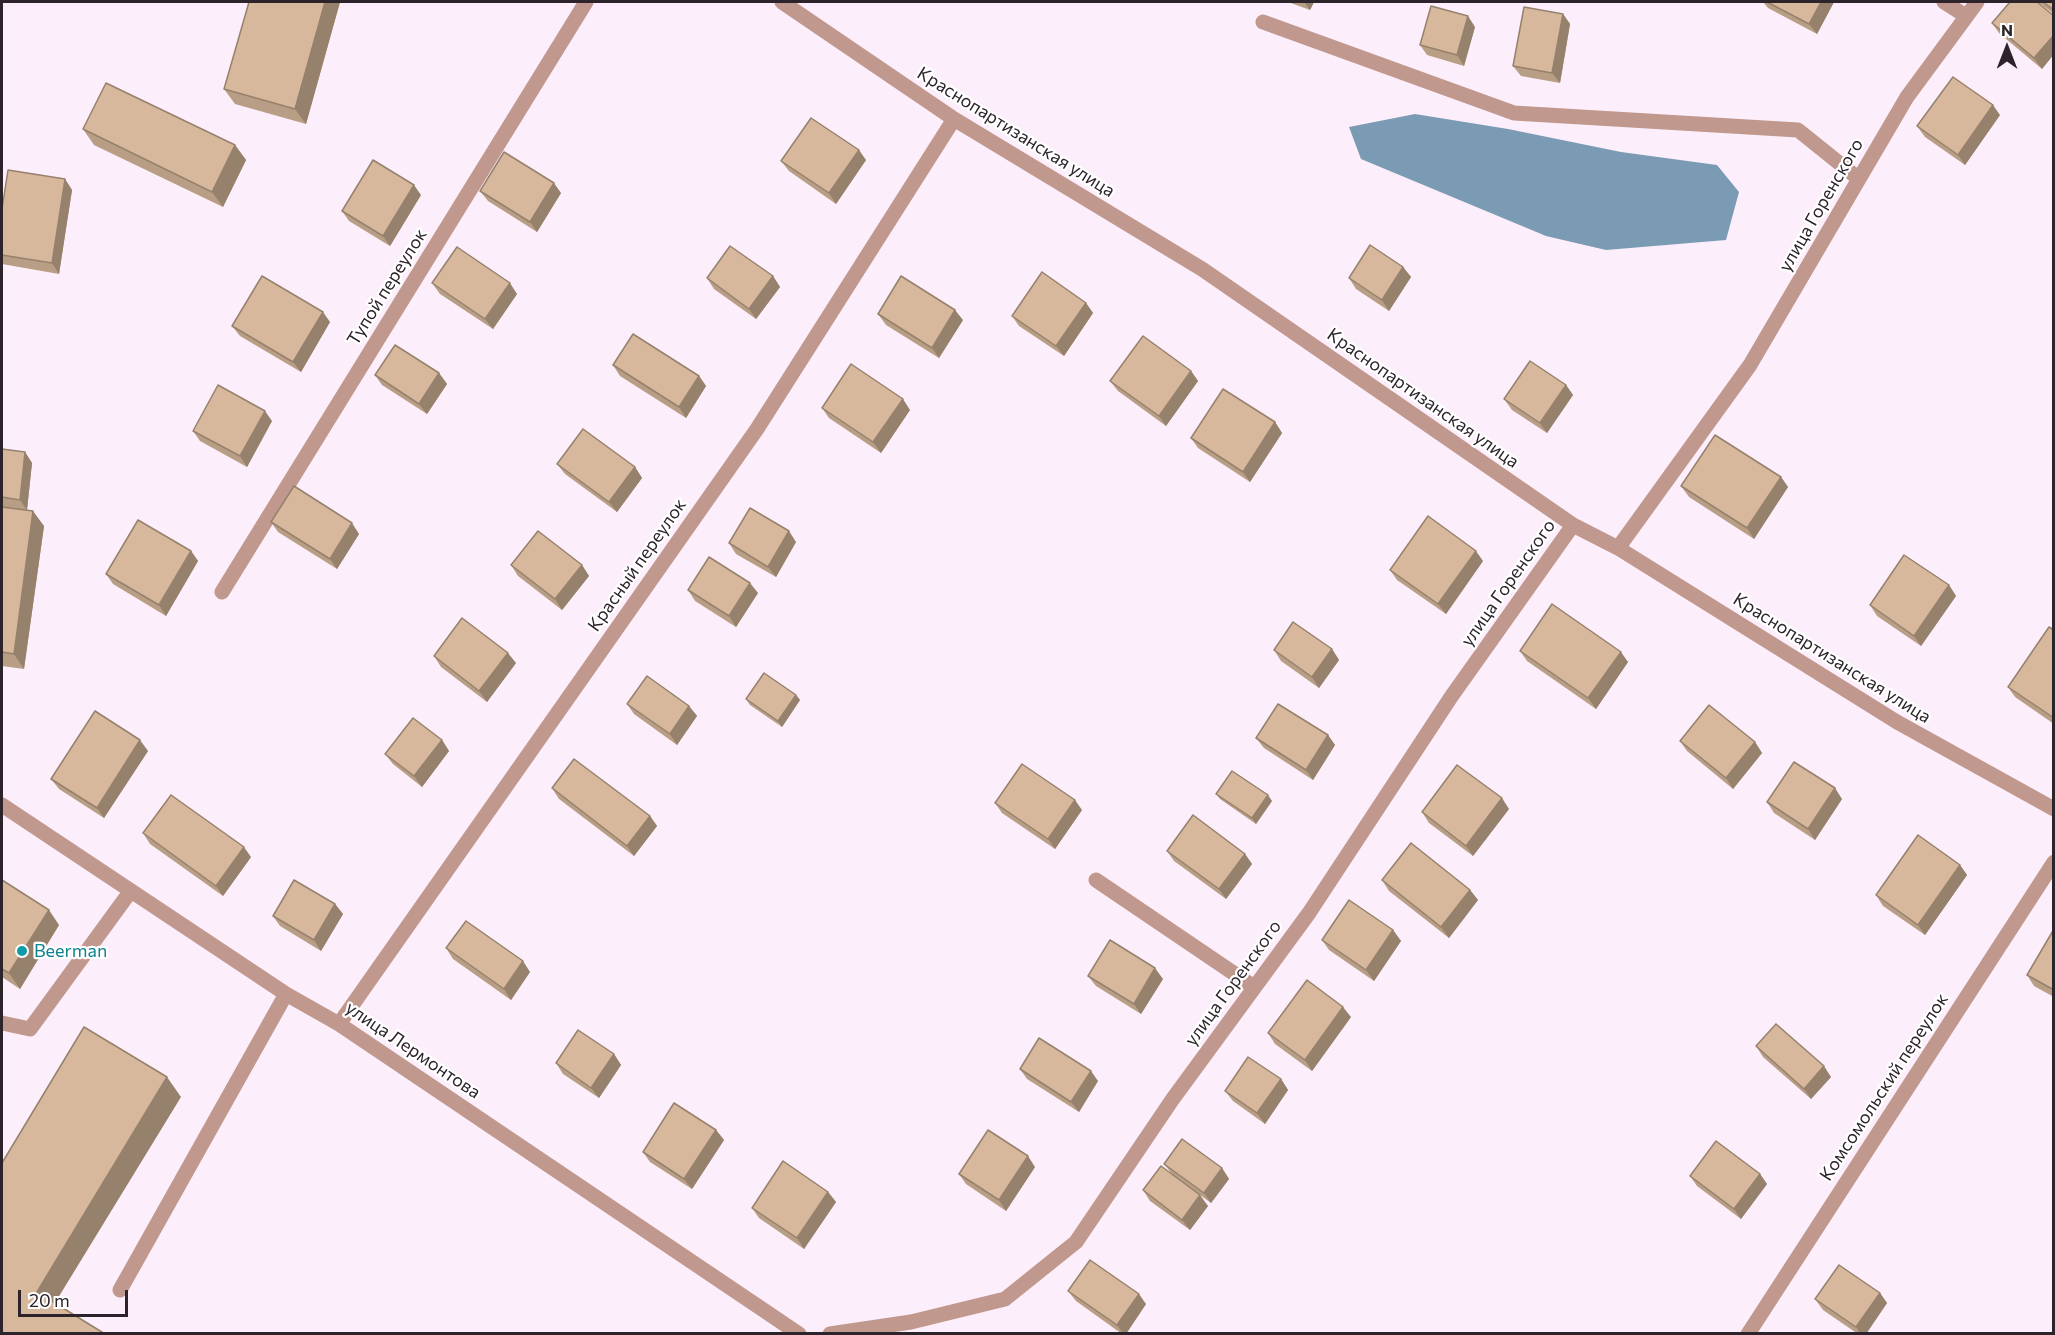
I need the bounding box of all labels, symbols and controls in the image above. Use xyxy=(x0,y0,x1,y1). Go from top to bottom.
north arrow xyxy=(1977,18,2037,78)
text: N xyxy=(2001,20,2013,39)
street label: Краснопартизанская улица xyxy=(913,62,1119,202)
street label: улица Горенского xyxy=(1774,135,1868,275)
street label: Тупой переулок xyxy=(342,225,432,349)
street label: Краснопартизанская улица xyxy=(1323,324,1523,472)
street label: Красный переулок xyxy=(583,495,691,635)
street label: улица Горенского xyxy=(1456,515,1560,651)
street label: Краснопартизанская улица xyxy=(1729,588,1935,728)
street label: улица Горенского xyxy=(1180,916,1286,1050)
place label: Beerman xyxy=(34,940,107,962)
marker: Beerman xyxy=(15,944,29,958)
street label: Комсомольский переулок xyxy=(1815,989,1953,1185)
street label: улица Лермонтова xyxy=(341,997,485,1103)
scale bar xyxy=(21,1278,130,1316)
text: 20 m xyxy=(29,1289,70,1311)

